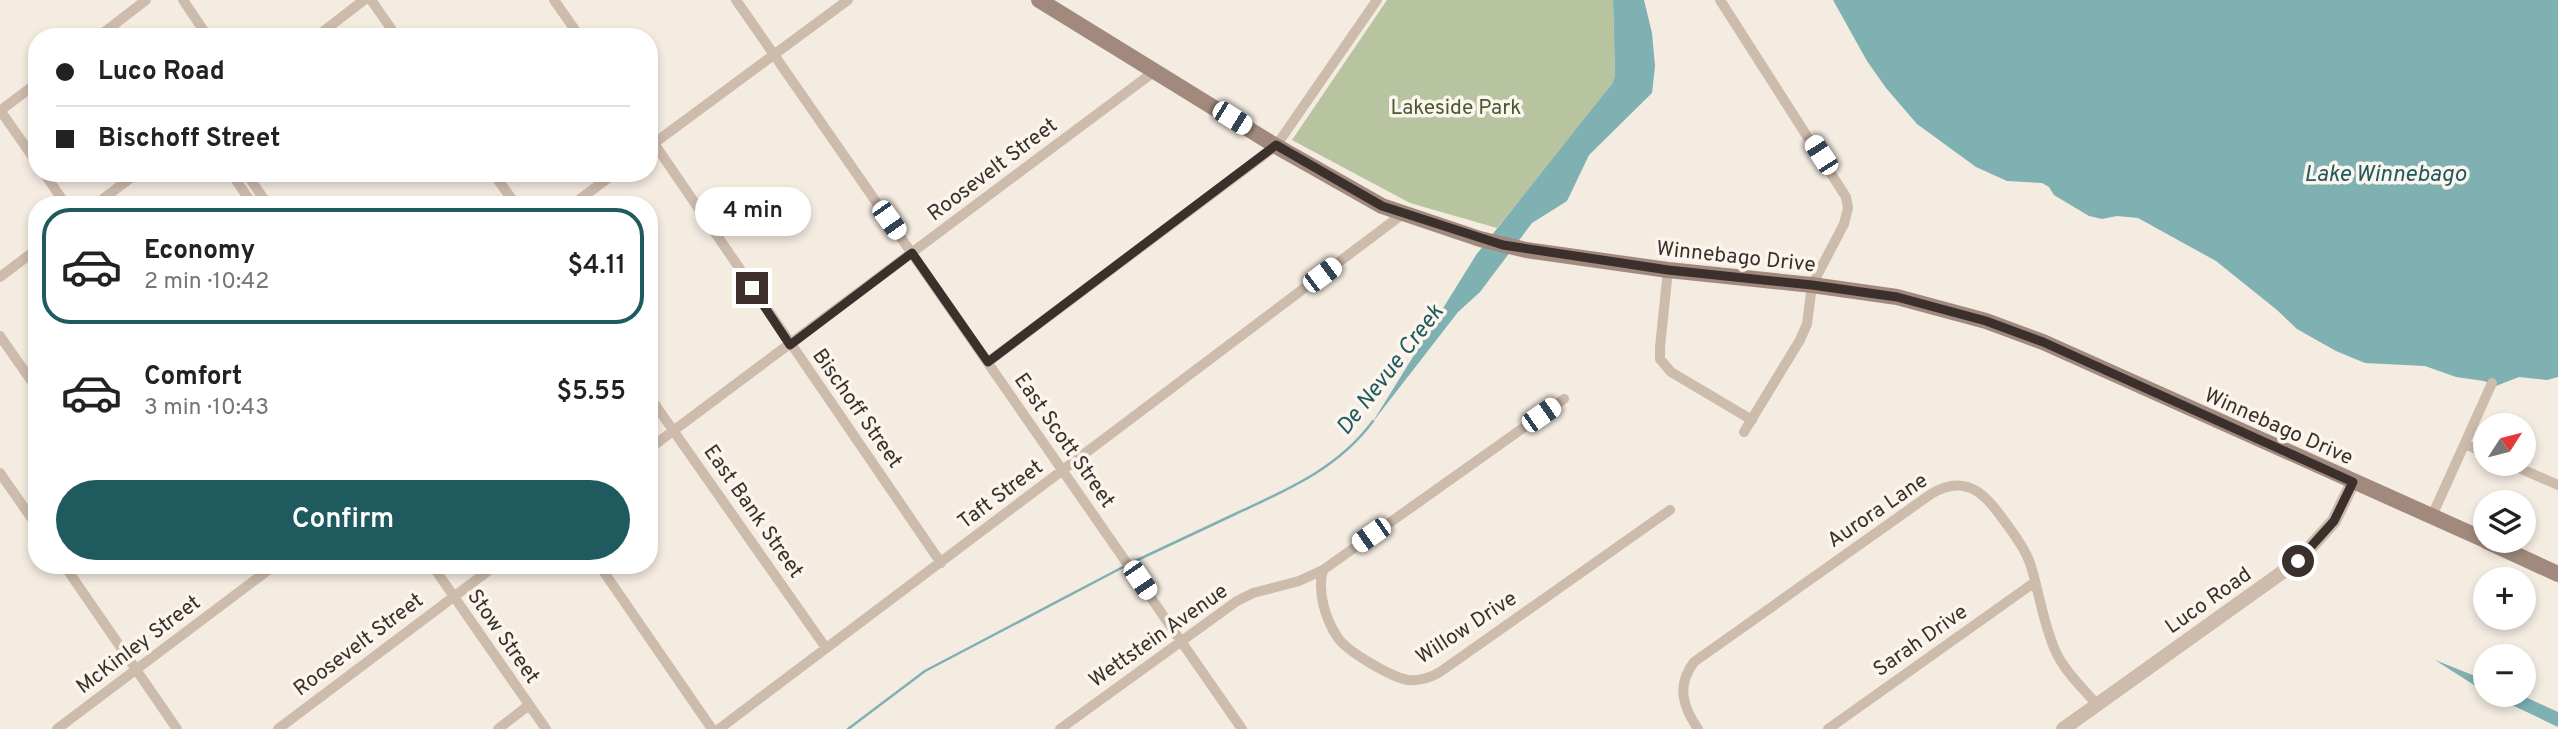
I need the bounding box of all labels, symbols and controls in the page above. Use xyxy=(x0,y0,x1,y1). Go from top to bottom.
text: Luco Road xyxy=(98,56,225,89)
park label: Lakeside Park xyxy=(1391,95,1521,122)
car xyxy=(1209,98,1256,138)
street label: Roosevelt Street xyxy=(923,113,1063,228)
text: Bischoff Street xyxy=(98,123,280,156)
car xyxy=(1801,132,1842,178)
water label: Lake Winnebago xyxy=(2304,161,2467,190)
callout: 4 min xyxy=(694,187,810,236)
text: 4 min xyxy=(723,197,783,226)
car xyxy=(869,197,910,243)
icon: car xyxy=(60,235,123,298)
text: Economy xyxy=(144,235,255,268)
street label: Winnebago Drive xyxy=(1655,236,1817,279)
text: $4.11 xyxy=(567,250,626,283)
car xyxy=(1299,254,1346,296)
text: 2 min · 10:42 xyxy=(144,268,269,297)
route end xyxy=(736,272,768,304)
water label: De Nevue Creek xyxy=(1331,299,1451,442)
street label: Bischoff Street xyxy=(806,344,908,474)
icon: car xyxy=(60,361,123,424)
text: Comfort xyxy=(144,361,242,394)
street label: East Scott Street xyxy=(1007,368,1120,514)
text: $5.55 xyxy=(556,376,626,409)
street label: Winnebago Drive xyxy=(2200,382,2357,472)
text: 3 min · 10:43 xyxy=(144,394,269,423)
car xyxy=(1518,394,1565,436)
north arrow xyxy=(2473,413,2536,476)
map controls xyxy=(2473,413,2536,707)
street label: East Bank Street xyxy=(697,440,809,584)
street label: Taft Street xyxy=(953,454,1049,536)
street label: Aurora Lane xyxy=(1822,468,1933,555)
button: Confirm xyxy=(56,480,630,560)
button: layers xyxy=(2473,490,2536,553)
car xyxy=(1348,514,1395,556)
route start xyxy=(2282,545,2314,577)
car xyxy=(1120,557,1161,603)
street label: Luco Road xyxy=(2160,562,2257,641)
button: + xyxy=(2473,567,2536,630)
street label: Wettstein Avenue xyxy=(1084,578,1234,694)
street label: Stow Street xyxy=(460,584,545,689)
street label: Willow Drive xyxy=(1411,586,1522,671)
street label: Roosevelt Street xyxy=(289,588,429,703)
street label: McKinley Street xyxy=(71,590,206,701)
street label: Sarah Drive xyxy=(1868,599,1973,684)
button: − xyxy=(2473,644,2536,707)

